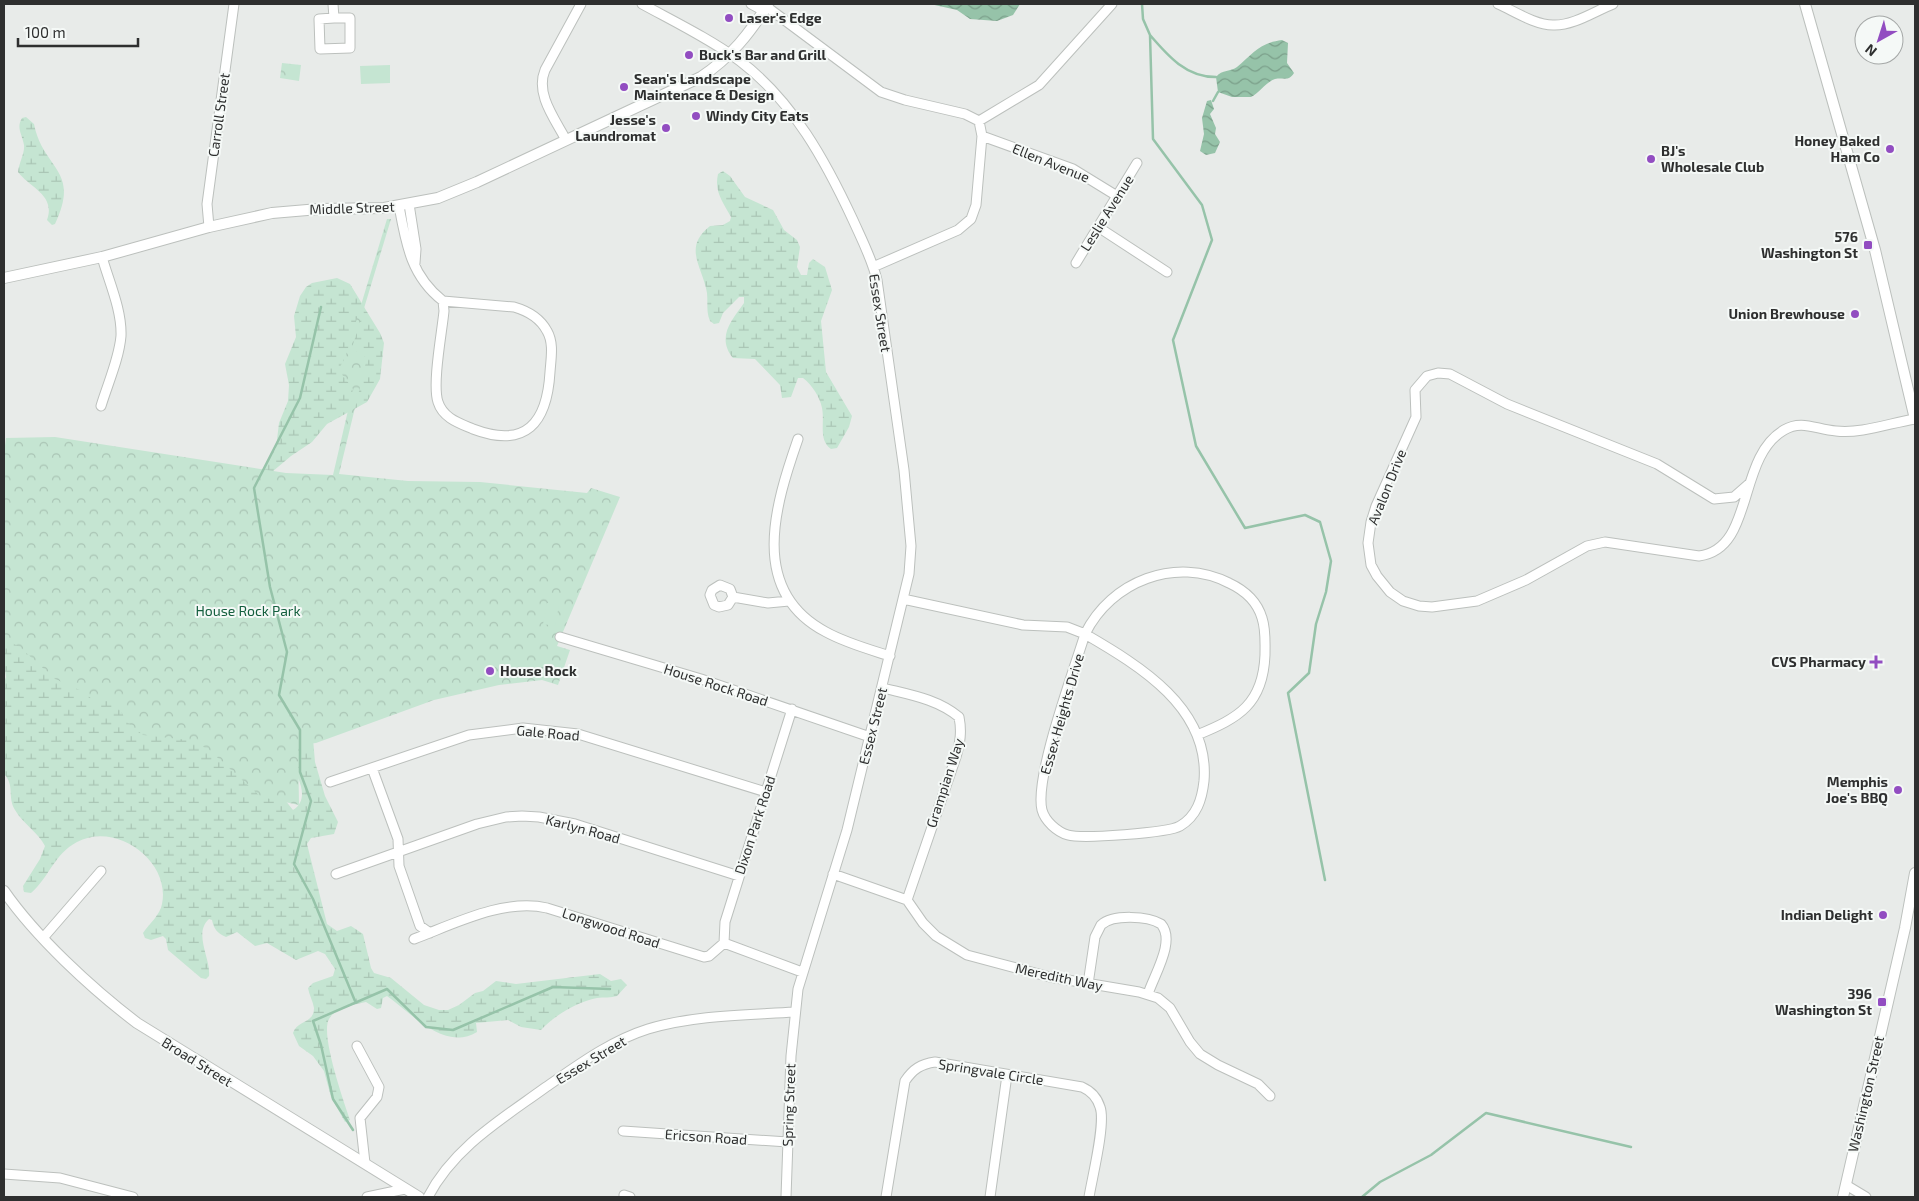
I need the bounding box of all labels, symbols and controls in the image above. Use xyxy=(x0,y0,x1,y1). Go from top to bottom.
place label: Laser's Edge xyxy=(739,9,822,26)
marker: Laser's Edge xyxy=(723,12,735,24)
scale bar xyxy=(18,15,138,47)
north arrow xyxy=(1854,15,1904,65)
text: 100 m xyxy=(25,23,66,41)
text: N xyxy=(1861,41,1880,60)
place label: Buck's Bar and Grill xyxy=(699,46,827,63)
marker: Buck's Bar and Grill xyxy=(683,49,695,61)
place label: Sean's Landscape Maintenace & Design xyxy=(634,70,774,103)
street label: Carroll Street xyxy=(204,72,233,158)
marker: Sean's Landscape Maintenace & Design xyxy=(618,81,630,93)
place label: Windy City Eats xyxy=(706,107,809,124)
marker: Windy City Eats xyxy=(690,110,702,122)
place label: Jesse's Laundromat xyxy=(575,111,656,144)
marker: Jesse's Laundromat xyxy=(660,122,672,134)
place label: Honey Baked Ham Co xyxy=(1794,132,1880,165)
street label: Ellen Avenue xyxy=(1010,139,1092,186)
place label: BJ's Wholesale Club xyxy=(1661,142,1764,175)
marker: Honey Baked Ham Co xyxy=(1884,143,1896,155)
marker: BJ's Wholesale Club xyxy=(1645,153,1657,165)
street label: Leslie Avenue xyxy=(1076,171,1137,254)
street label: Middle Street xyxy=(309,198,395,217)
place label: 576 Washington St xyxy=(1761,228,1858,261)
marker: 576 Washington St xyxy=(1862,239,1874,251)
street label: Essex Street xyxy=(866,273,895,353)
place label: Union Brewhouse xyxy=(1729,305,1845,322)
marker: Union Brewhouse xyxy=(1849,308,1861,320)
street label: Avalon Drive xyxy=(1364,447,1409,527)
park label: House Rock Park xyxy=(195,602,301,619)
street label: Essex Heights Drive xyxy=(1036,651,1087,776)
place label: CVS Pharmacy xyxy=(1771,653,1866,670)
marker: CVS Pharmacy xyxy=(1870,656,1882,668)
street label: House Rock Road xyxy=(662,660,771,709)
place label: House Rock xyxy=(500,662,577,679)
marker: House Rock xyxy=(484,665,496,677)
street label: Essex Street xyxy=(855,685,890,766)
street label: Gale Road xyxy=(516,721,580,744)
street label: Grampian Way xyxy=(922,735,967,830)
street label: Dixon Park Road xyxy=(731,773,779,876)
place label: Memphis Joe's BBQ xyxy=(1826,773,1888,807)
marker: Memphis Joe's BBQ xyxy=(1892,784,1904,796)
street label: Karlyn Road xyxy=(544,810,622,847)
street label: Longwood Road xyxy=(560,904,662,951)
place label: Indian Delight xyxy=(1781,906,1873,923)
marker: Indian Delight xyxy=(1877,909,1889,921)
street label: Meredith Way xyxy=(1014,959,1105,994)
place label: 396 Washington St xyxy=(1775,985,1872,1018)
marker: 396 Washington St xyxy=(1876,996,1888,1008)
street label: Essex Street xyxy=(552,1032,629,1087)
street label: Broad Street xyxy=(159,1033,236,1090)
street label: Washington Street xyxy=(1844,1034,1887,1154)
street label: Springvale Circle xyxy=(937,1055,1045,1088)
street label: Spring Street xyxy=(779,1063,798,1147)
street label: Ericson Road xyxy=(664,1125,748,1148)

